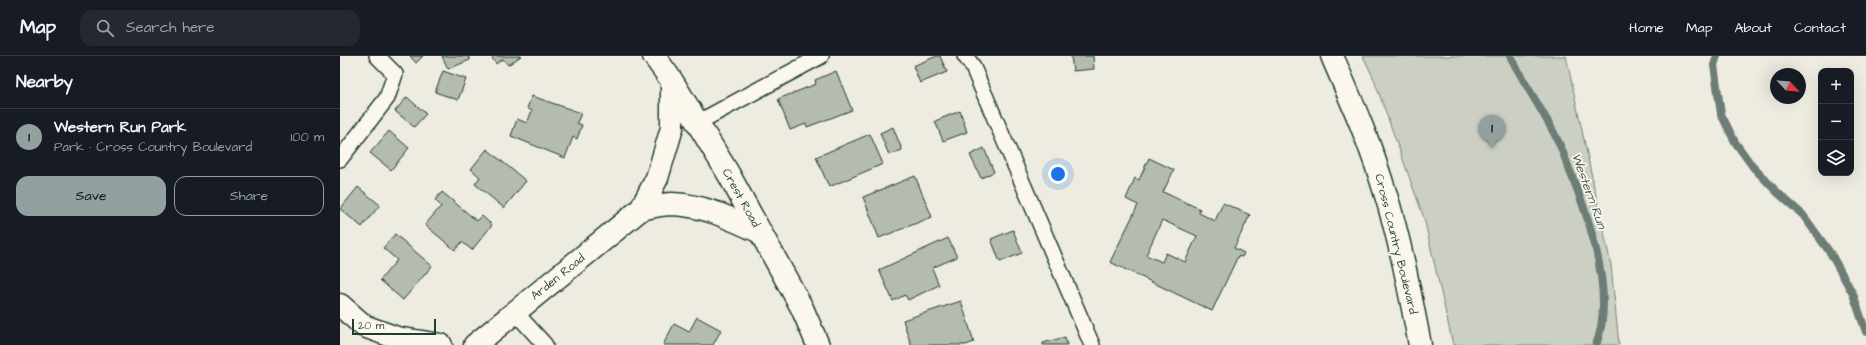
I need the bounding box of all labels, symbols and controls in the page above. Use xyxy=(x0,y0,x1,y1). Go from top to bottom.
search box xyxy=(80,10,360,46)
text: Map xyxy=(20,14,56,41)
icon: search xyxy=(94,17,116,39)
text: Search here xyxy=(126,17,215,38)
text: Home xyxy=(1629,18,1664,38)
text: Map xyxy=(1686,18,1712,38)
text: About xyxy=(1734,18,1772,38)
text: Contact xyxy=(1794,18,1846,38)
north arrow xyxy=(1770,68,1806,104)
map controls xyxy=(1818,68,1854,176)
button: + xyxy=(1818,68,1854,104)
text: Nearby xyxy=(16,70,73,94)
button: − xyxy=(1818,104,1854,140)
pin: 1 xyxy=(1479,115,1505,148)
text: Western Run Park xyxy=(54,117,186,138)
text: 1 xyxy=(28,128,30,146)
text: 100 m xyxy=(291,128,324,146)
text: Park · Cross Country Boulevard xyxy=(54,138,252,156)
button: layers xyxy=(1818,140,1854,176)
water label: Western Run xyxy=(1567,151,1612,233)
your location xyxy=(1048,164,1068,184)
street label: Crest Road xyxy=(718,166,764,230)
street label: Cross Country Boulevard xyxy=(1369,172,1422,316)
button: Save xyxy=(16,176,166,216)
button: Share xyxy=(174,176,324,216)
street label: Arden Road xyxy=(527,250,589,304)
scale bar xyxy=(352,317,436,336)
text: 20 m xyxy=(358,318,384,333)

